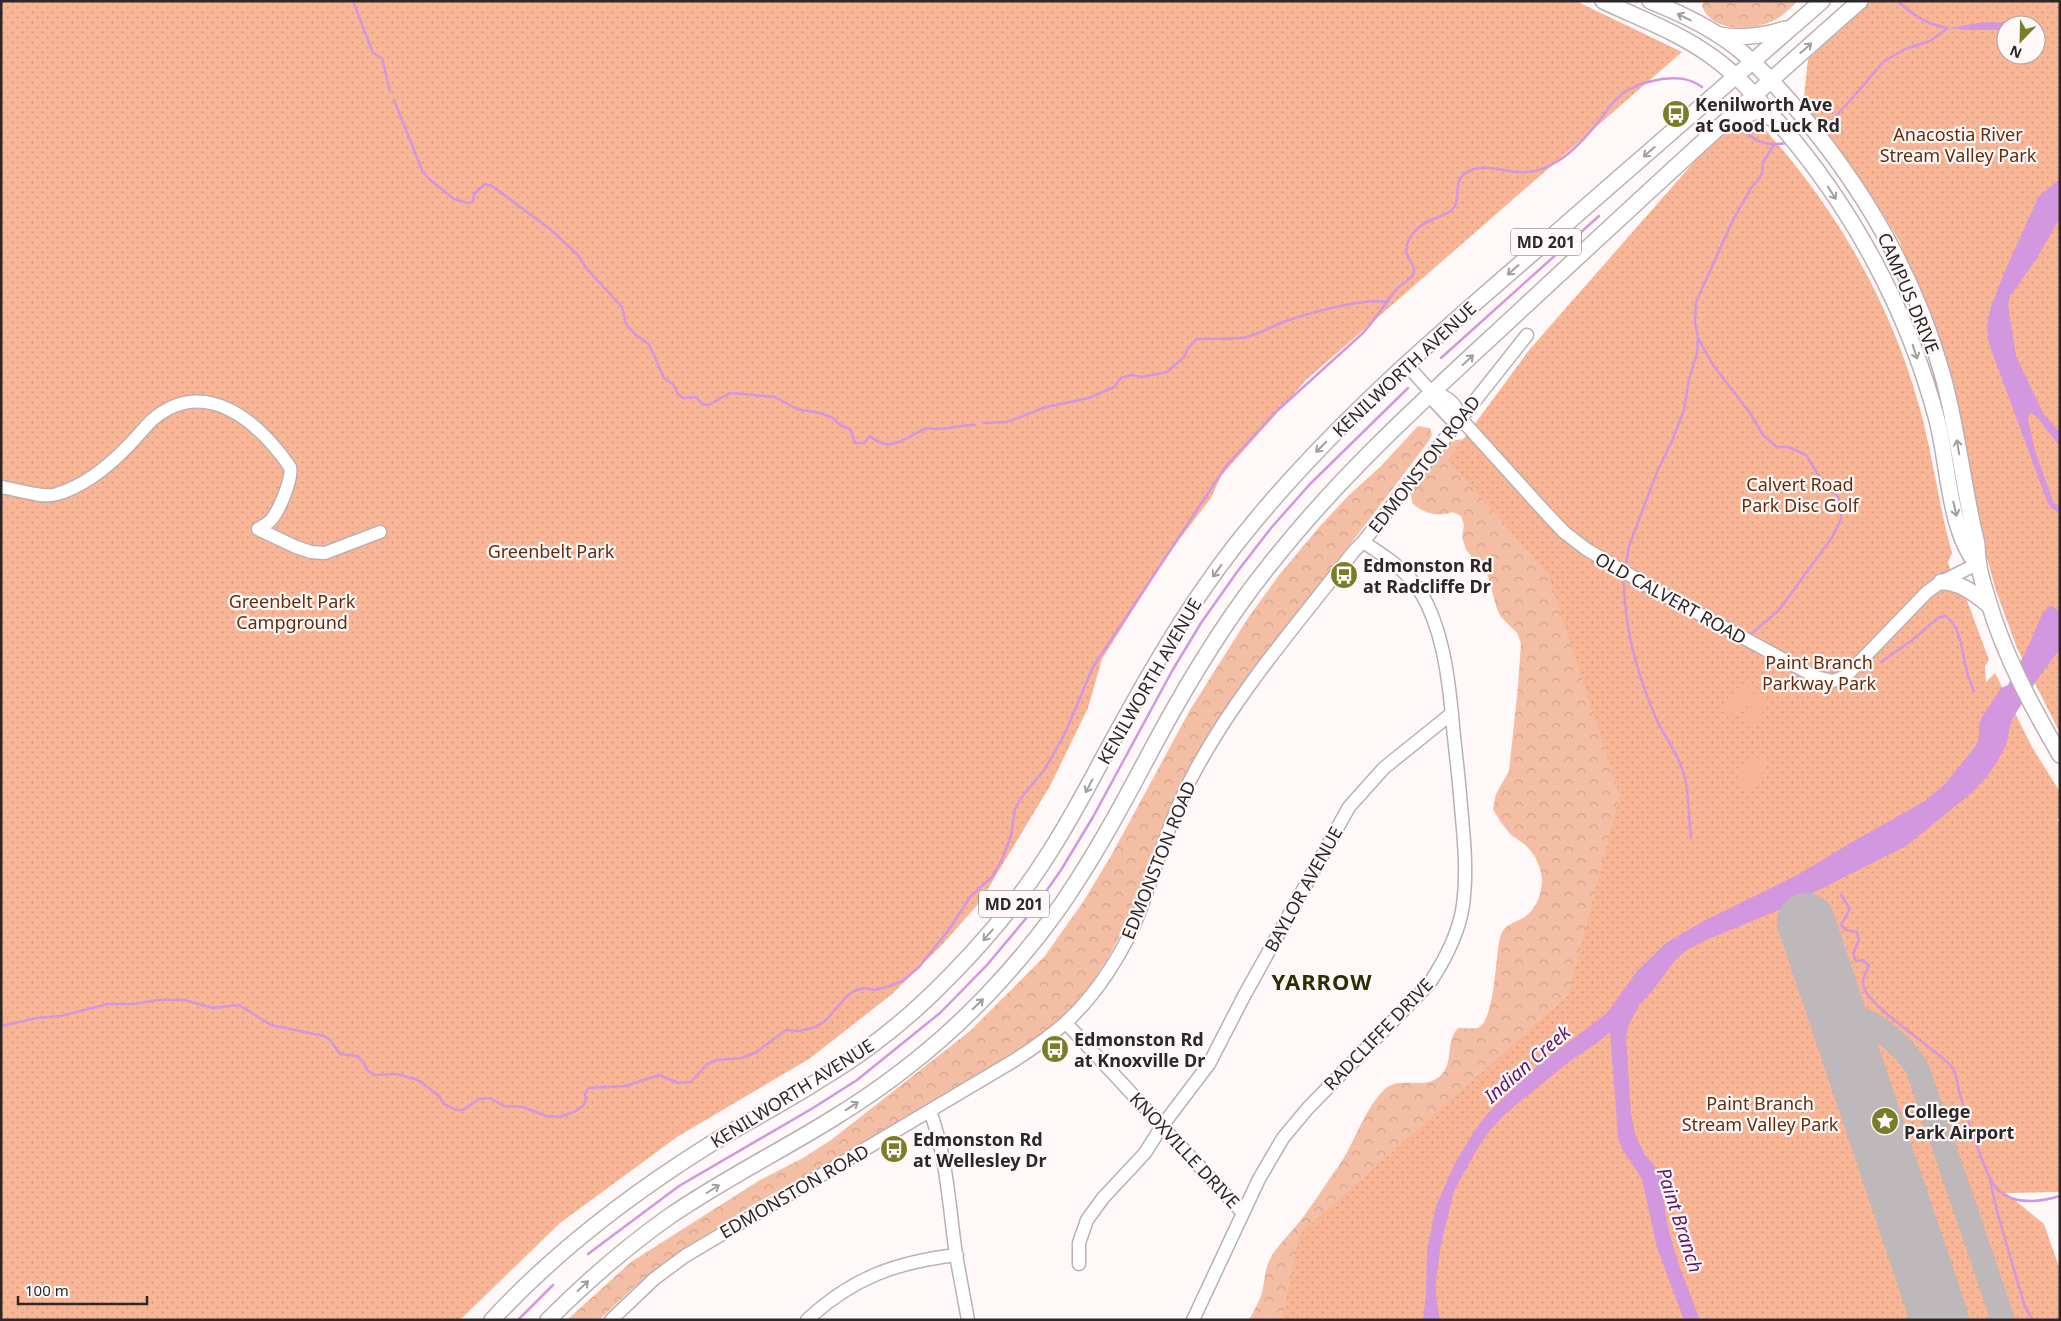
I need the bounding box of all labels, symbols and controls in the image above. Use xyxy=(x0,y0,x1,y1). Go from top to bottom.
one-way arrow xyxy=(1676,11,1691,21)
north arrow xyxy=(1996,15,2046,65)
text: N xyxy=(2007,41,2025,63)
one-way arrow xyxy=(1800,42,1813,54)
place label: Kenilworth Ave at Good Luck Rd xyxy=(1695,92,1840,137)
bus stop icon: Kenilworth Ave at Good Luck Rd xyxy=(1661,99,1691,129)
park label: Anacostia River Stream Valley Park xyxy=(1880,122,2037,167)
one-way arrow xyxy=(1642,146,1655,157)
one-way arrow xyxy=(1828,185,1838,199)
road number: MD 201 xyxy=(1511,228,1581,256)
street label: CAMPUS DRIVE xyxy=(1873,229,1945,357)
one-way arrow xyxy=(1507,264,1520,276)
street label: KENILWORTH AVENUE xyxy=(1327,296,1481,442)
one-way arrow xyxy=(1911,344,1920,359)
one-way arrow xyxy=(1461,354,1474,366)
street label: EDMONSTON ROAD xyxy=(1363,390,1485,538)
one-way arrow xyxy=(1952,440,1962,456)
one-way arrow xyxy=(1315,441,1327,453)
park label: Calvert Road Park Disc Golf xyxy=(1741,472,1859,517)
one-way arrow xyxy=(1951,501,1960,517)
park label: Greenbelt Park xyxy=(488,539,615,563)
street label: OLD CALVERT ROAD xyxy=(1591,546,1751,650)
place label: Edmonston Rd at Radcliffe Dr xyxy=(1363,553,1493,598)
bus stop icon: Edmonston Rd at Radcliffe Dr xyxy=(1329,560,1359,590)
one-way arrow xyxy=(1211,564,1222,577)
park label: Greenbelt Park Campground xyxy=(229,589,356,634)
street label: KENILWORTH AVENUE xyxy=(1092,593,1206,769)
park label: Paint Branch Parkway Park xyxy=(1762,650,1876,695)
street label: EDMONSTON ROAD xyxy=(1115,777,1201,943)
one-way arrow xyxy=(1084,778,1093,793)
street label: BAYLOR AVENUE xyxy=(1259,822,1347,956)
road number: MD 201 xyxy=(979,891,1049,918)
one-way arrow xyxy=(983,928,994,941)
district label: YARROW xyxy=(1272,966,1373,996)
street label: RADCLIFFE DRIVE xyxy=(1318,973,1438,1095)
one-way arrow xyxy=(972,998,984,1010)
water label: Indian Creek xyxy=(1478,1019,1576,1109)
place label: Edmonston Rd at Knoxville Dr xyxy=(1074,1027,1205,1072)
street label: KENILWORTH AVENUE xyxy=(706,1033,878,1153)
bus stop icon: Edmonston Rd at Knoxville Dr xyxy=(1040,1034,1070,1064)
street label: KNOXVILLE DRIVE xyxy=(1125,1087,1245,1213)
park label: Paint Branch Stream Valley Park xyxy=(1682,1091,1839,1136)
place label: College Park Airport xyxy=(1904,1099,2014,1144)
one-way arrow xyxy=(845,1101,859,1111)
place icon: College Park Airport xyxy=(1870,1106,1900,1136)
place label: Edmonston Rd at Wellesley Dr xyxy=(913,1127,1047,1172)
bus stop icon: Edmonston Rd at Wellesley Dr xyxy=(879,1134,909,1164)
street label: EDMONSTON ROAD xyxy=(715,1138,873,1244)
water label: Paint Branch xyxy=(1651,1164,1709,1276)
one-way arrow xyxy=(705,1183,719,1193)
scale bar xyxy=(18,1274,146,1306)
text: 100 m xyxy=(25,1280,69,1300)
one-way arrow xyxy=(576,1280,589,1292)

